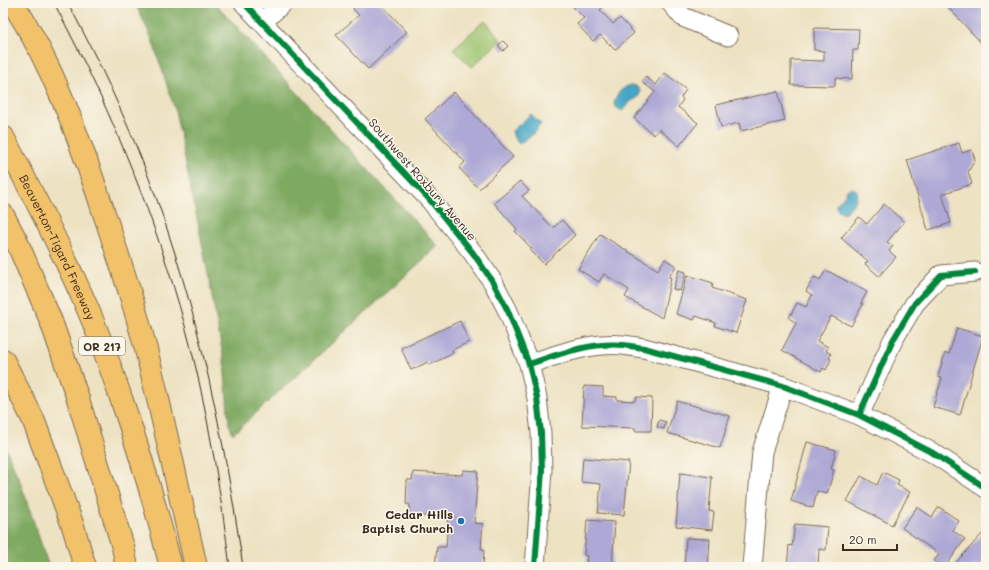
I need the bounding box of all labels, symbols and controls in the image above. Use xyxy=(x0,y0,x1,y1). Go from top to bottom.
street label: Southwest Roxbury Avenue xyxy=(365,115,481,243)
street label: Beaverton-Tigard Freeway xyxy=(16,172,99,322)
road number: OR 217 xyxy=(79,337,125,355)
place label: Cedar Hills Baptist Church xyxy=(362,506,453,536)
marker: Cedar Hills Baptist Church xyxy=(456,516,466,526)
scale bar xyxy=(843,526,897,552)
text: 20 m xyxy=(849,531,877,547)

